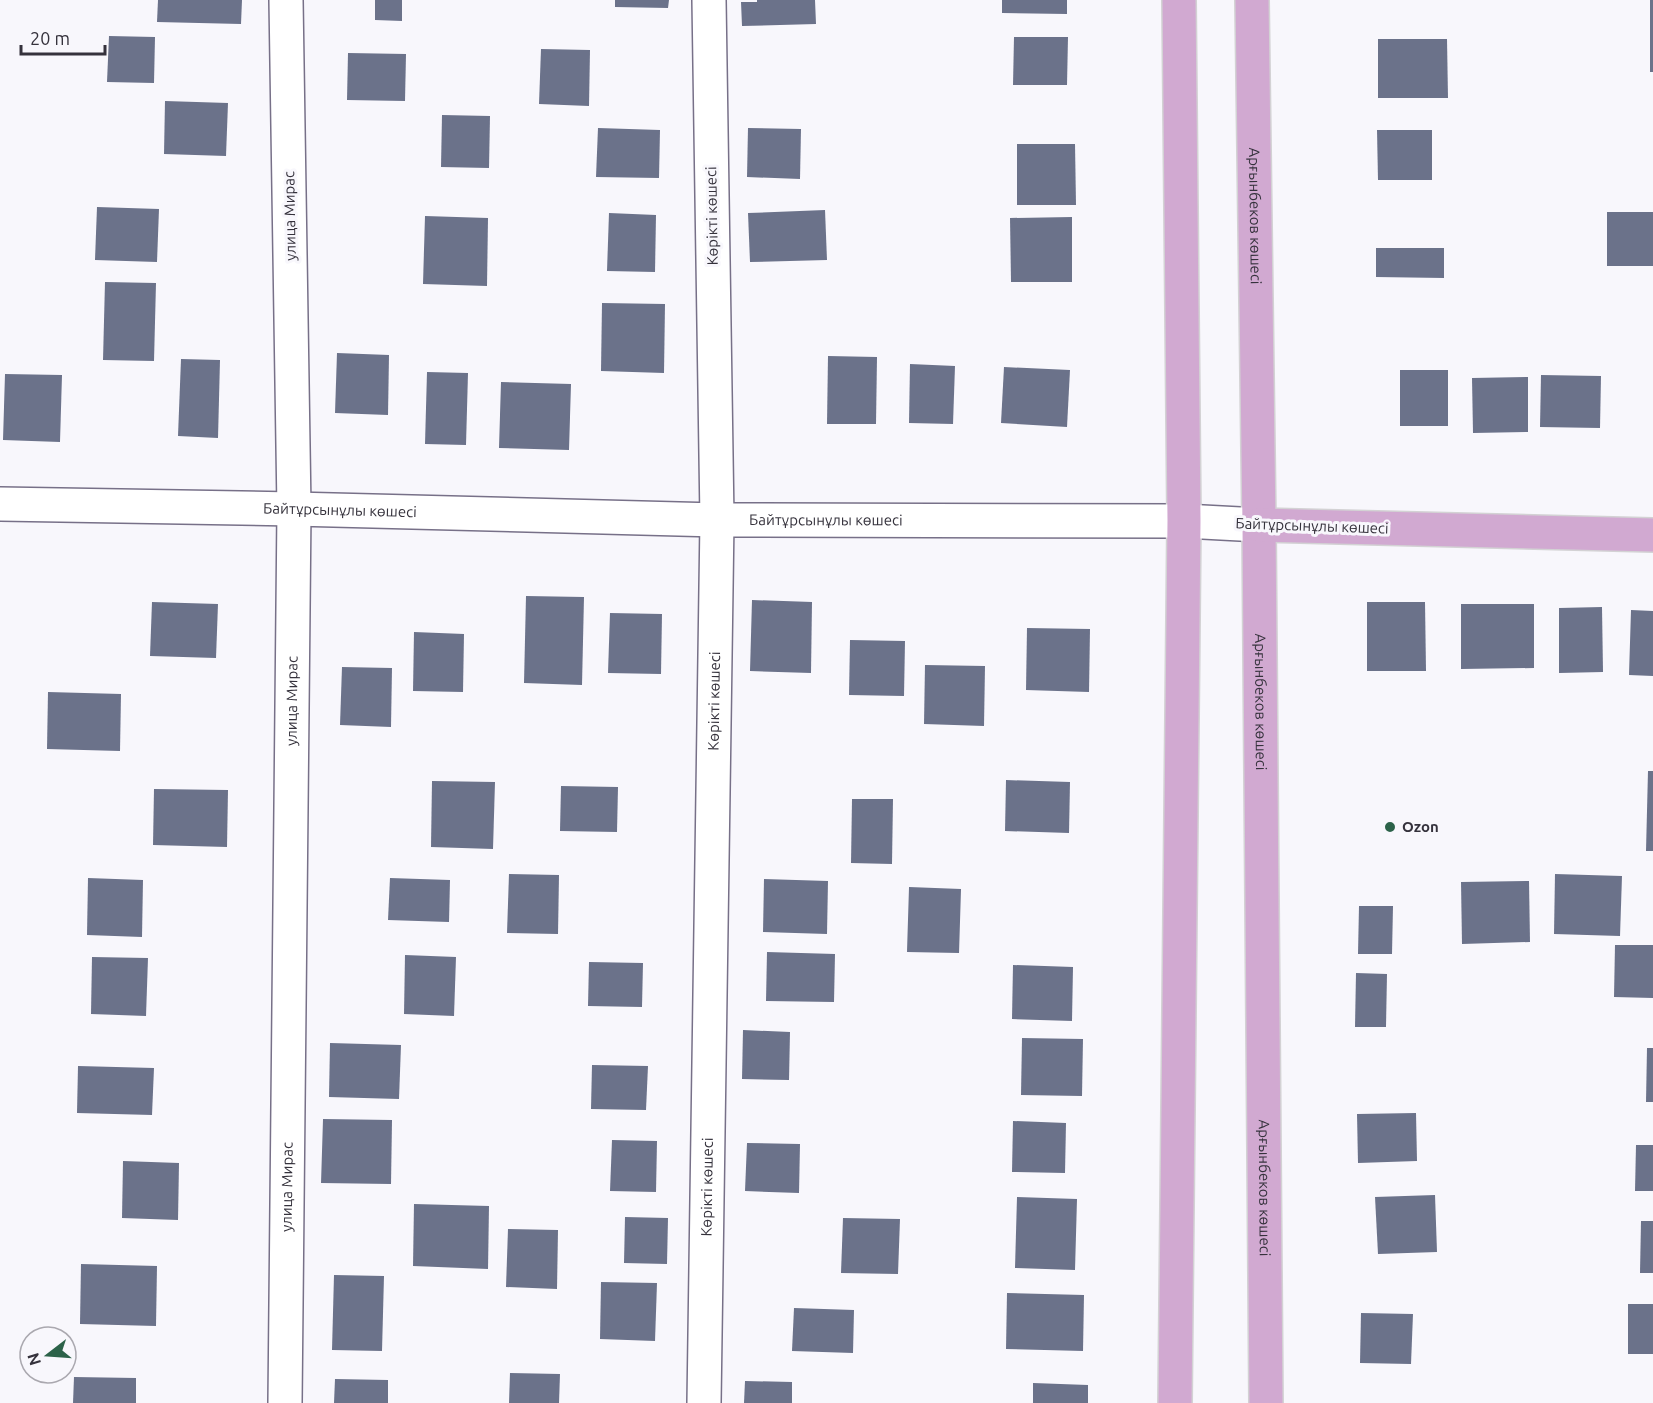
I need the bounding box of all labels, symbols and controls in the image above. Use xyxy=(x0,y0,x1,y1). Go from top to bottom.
scale bar xyxy=(21,18,105,56)
text: 20 m xyxy=(30,28,70,48)
street label: Арғынбеков көшесі xyxy=(1246,147,1265,285)
street label: Көрікті көшесі xyxy=(702,166,721,266)
street label: улица Мирас xyxy=(280,171,299,261)
street label: Байтұрсынұлы көшесі xyxy=(263,499,417,520)
street label: Байтұрсынұлы көшесі xyxy=(749,511,903,528)
street label: Байтұрсынұлы көшесі xyxy=(1235,514,1389,537)
street label: Арғынбеков көшесі xyxy=(1252,633,1270,771)
street label: Көрікті көшесі xyxy=(705,651,723,751)
street label: улица Мирас xyxy=(283,656,301,746)
place label: Ozon xyxy=(1402,818,1439,835)
marker: Ozon xyxy=(1383,820,1397,834)
street label: Арғынбеков көшесі xyxy=(1256,1119,1274,1256)
street label: Көрікті көшесі xyxy=(697,1137,716,1237)
street label: улица Мирас xyxy=(278,1142,296,1232)
north arrow xyxy=(18,1325,78,1385)
text: N xyxy=(23,1351,44,1368)

